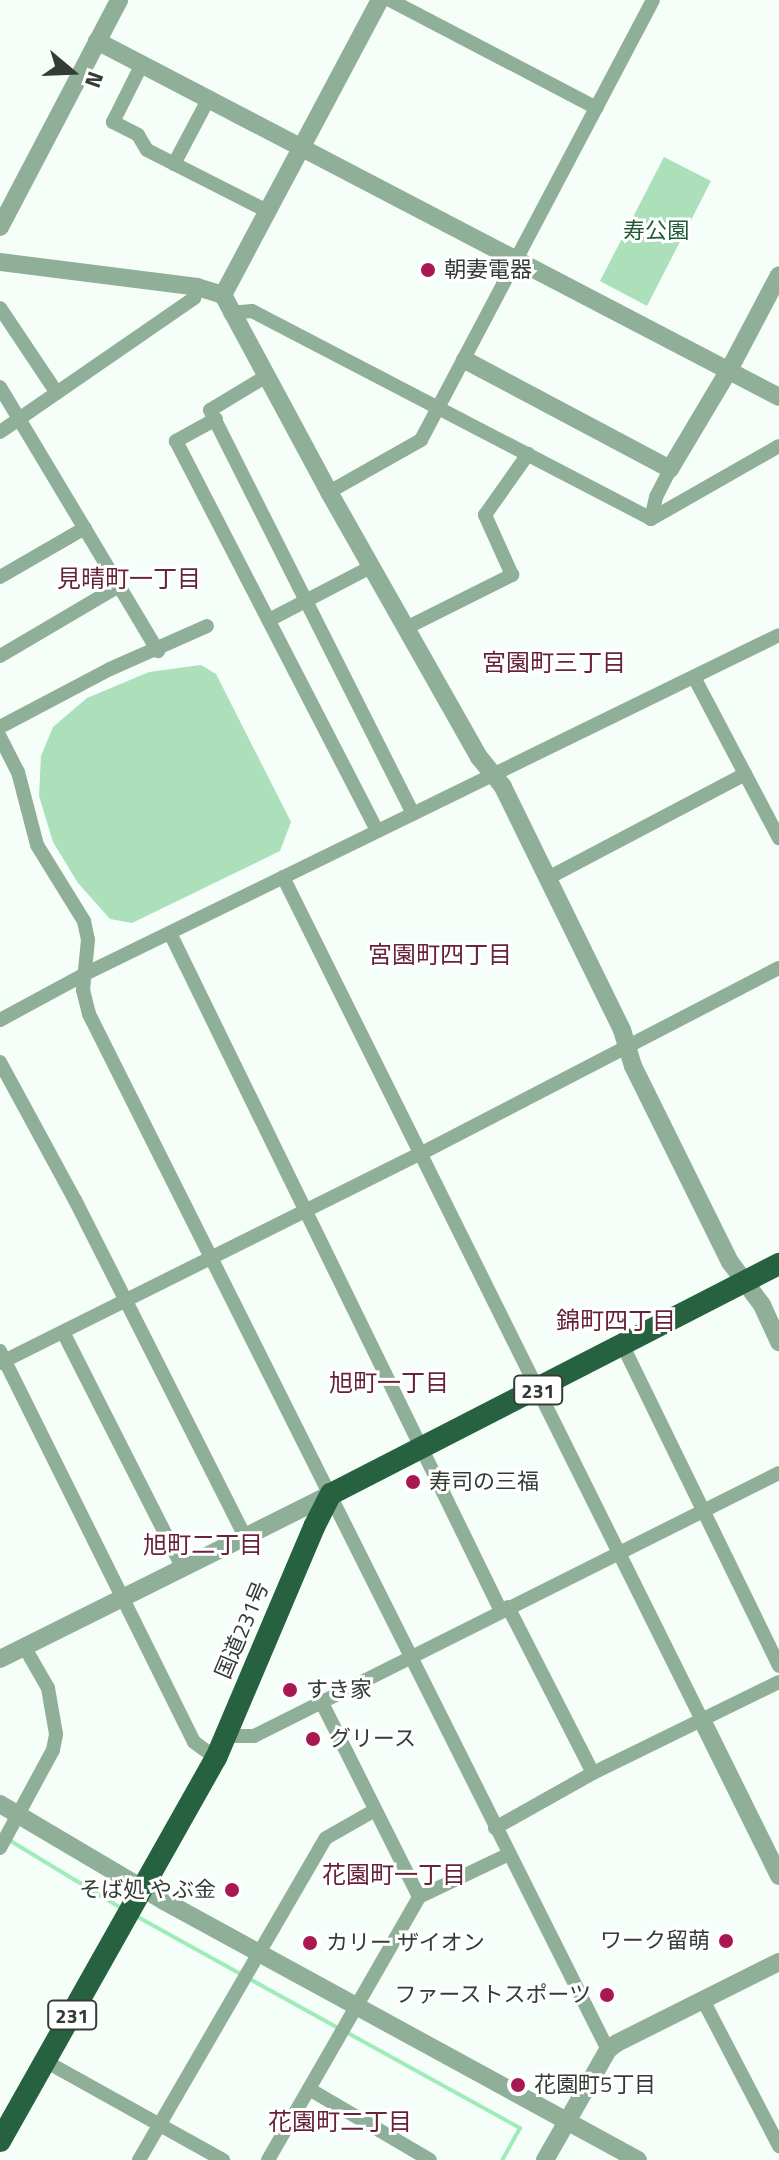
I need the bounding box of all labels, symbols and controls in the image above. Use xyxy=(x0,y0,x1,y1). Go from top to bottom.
north arrow xyxy=(32,32,112,112)
text: N xyxy=(76,67,113,93)
park label: 寿公園 xyxy=(623,218,689,244)
place label: 朝妻電器 xyxy=(444,257,532,283)
marker: 朝妻電器 xyxy=(419,261,437,279)
district label: 見晴町一丁目 xyxy=(57,565,201,593)
district label: 宮園町三丁目 xyxy=(482,649,626,677)
district label: 宮園町四丁目 xyxy=(368,941,512,969)
district label: 錦町四丁目 xyxy=(556,1307,676,1335)
district label: 旭町一丁目 xyxy=(329,1369,449,1397)
road number: 231 xyxy=(512,1374,564,1406)
place label: 寿司の三福 xyxy=(429,1469,539,1495)
marker: 寿司の三福 xyxy=(404,1473,422,1491)
district label: 旭町二丁目 xyxy=(143,1531,263,1559)
street label: 国道231号 xyxy=(210,1577,274,1683)
place label: すき家 xyxy=(306,1677,372,1703)
marker: すき家 xyxy=(281,1681,299,1699)
place label: グリース xyxy=(329,1726,417,1752)
marker: グリース xyxy=(304,1730,322,1748)
district label: 花園町一丁目 xyxy=(322,1861,466,1889)
place label: そば処 やぶ金 xyxy=(79,1877,216,1903)
marker: そば処 やぶ金 xyxy=(223,1881,241,1899)
place label: ワーク留萌 xyxy=(600,1928,710,1954)
place label: カリー ザイオン xyxy=(326,1930,485,1956)
marker: ワーク留萌 xyxy=(717,1932,735,1950)
marker: カリー ザイオン xyxy=(301,1934,319,1952)
place label: ファーストスポーツ xyxy=(393,1982,591,2008)
marker: ファーストスポーツ xyxy=(598,1986,616,2004)
road number: 231 xyxy=(46,1999,98,2031)
place label: 花園町5丁目 xyxy=(534,2072,656,2098)
marker: 花園町5丁目 xyxy=(509,2076,527,2094)
district label: 花園町二丁目 xyxy=(268,2108,412,2136)

